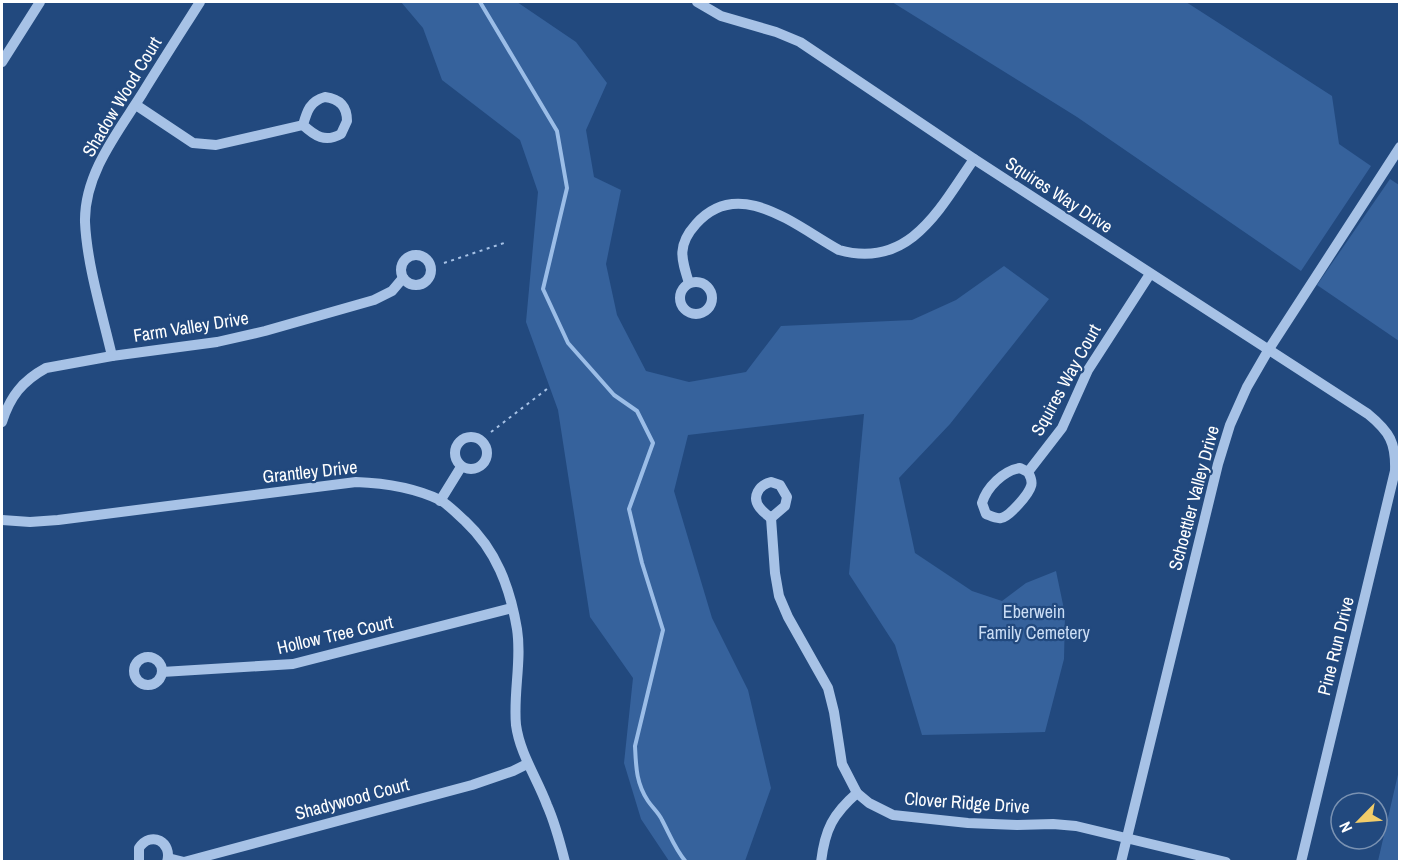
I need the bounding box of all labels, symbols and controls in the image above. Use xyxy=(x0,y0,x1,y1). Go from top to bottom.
street label: Shadow Wood Court xyxy=(76,32,167,161)
street label: Squires Way Drive xyxy=(1001,151,1118,239)
street label: Farm Valley Drive xyxy=(132,305,250,348)
street label: Squires Way Court xyxy=(1025,319,1107,440)
street label: Schoettler Valley Drive xyxy=(1162,423,1225,573)
street label: Grantley Drive xyxy=(261,454,359,489)
street label: Pine Run Drive xyxy=(1311,594,1360,698)
park label: Eberwein Family Cemetery xyxy=(978,599,1090,645)
street label: Hollow Tree Court xyxy=(275,609,395,660)
street label: Shadywood Court xyxy=(292,771,412,826)
street label: Clover Ridge Drive xyxy=(904,786,1031,819)
north arrow xyxy=(1329,791,1389,851)
text: N xyxy=(1333,818,1357,836)

